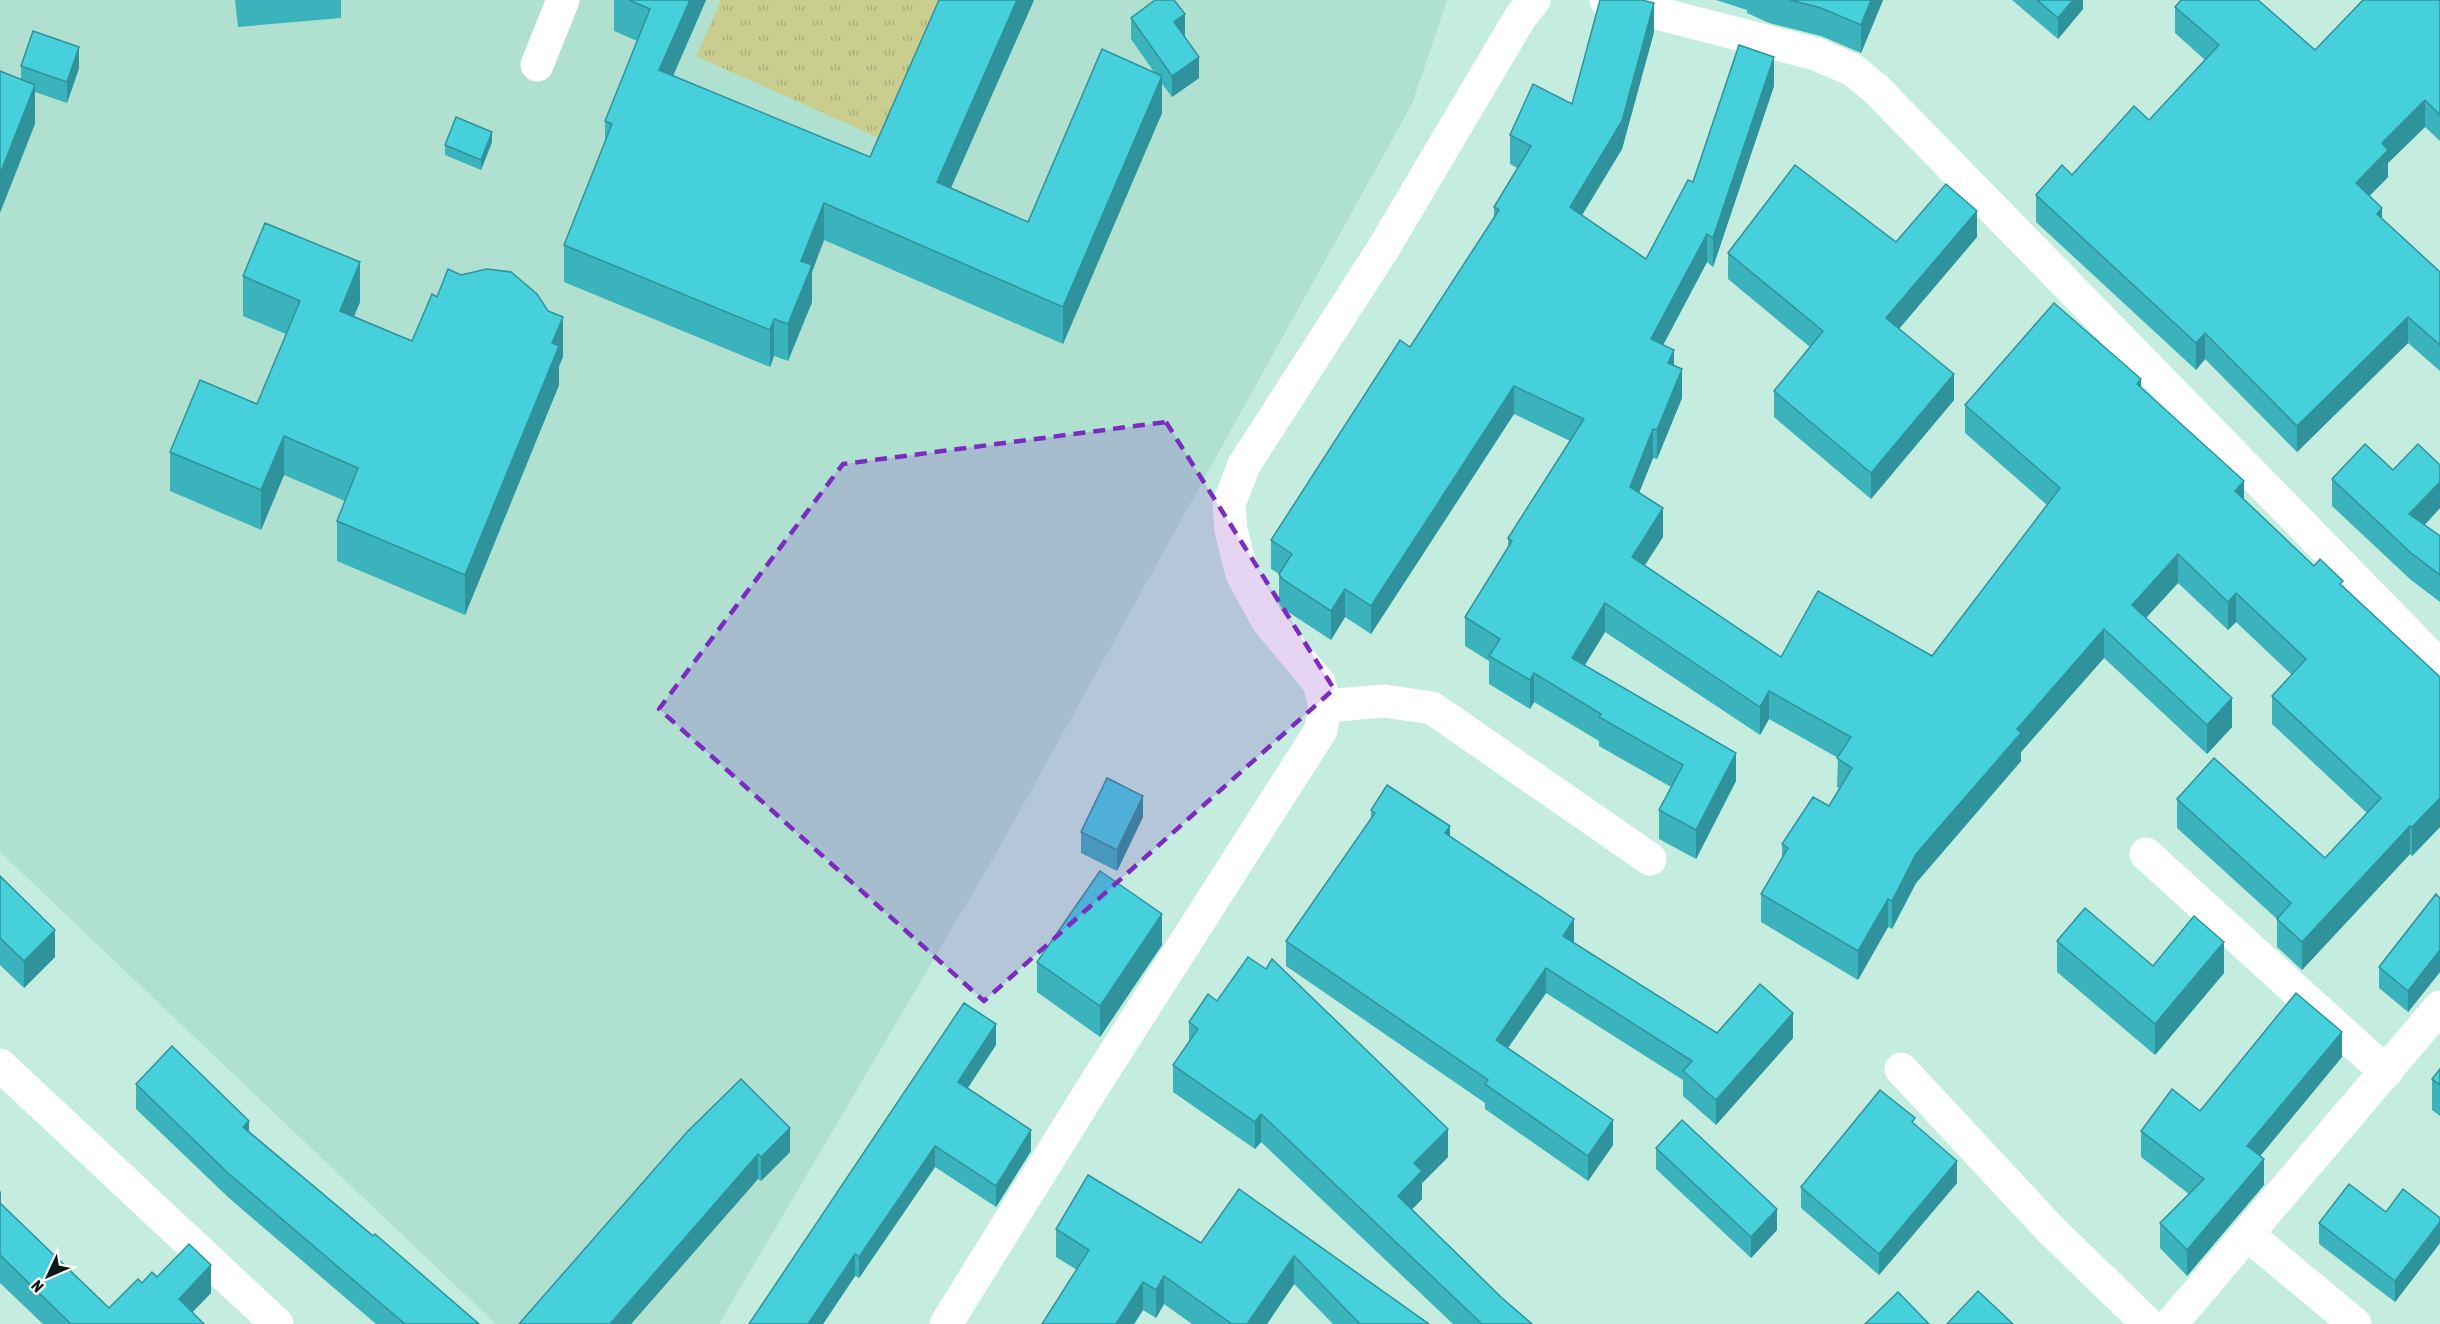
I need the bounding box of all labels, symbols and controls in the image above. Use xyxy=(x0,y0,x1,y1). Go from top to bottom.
north arrow xyxy=(18,1246,78,1306)
text: N xyxy=(27,1277,47,1296)

